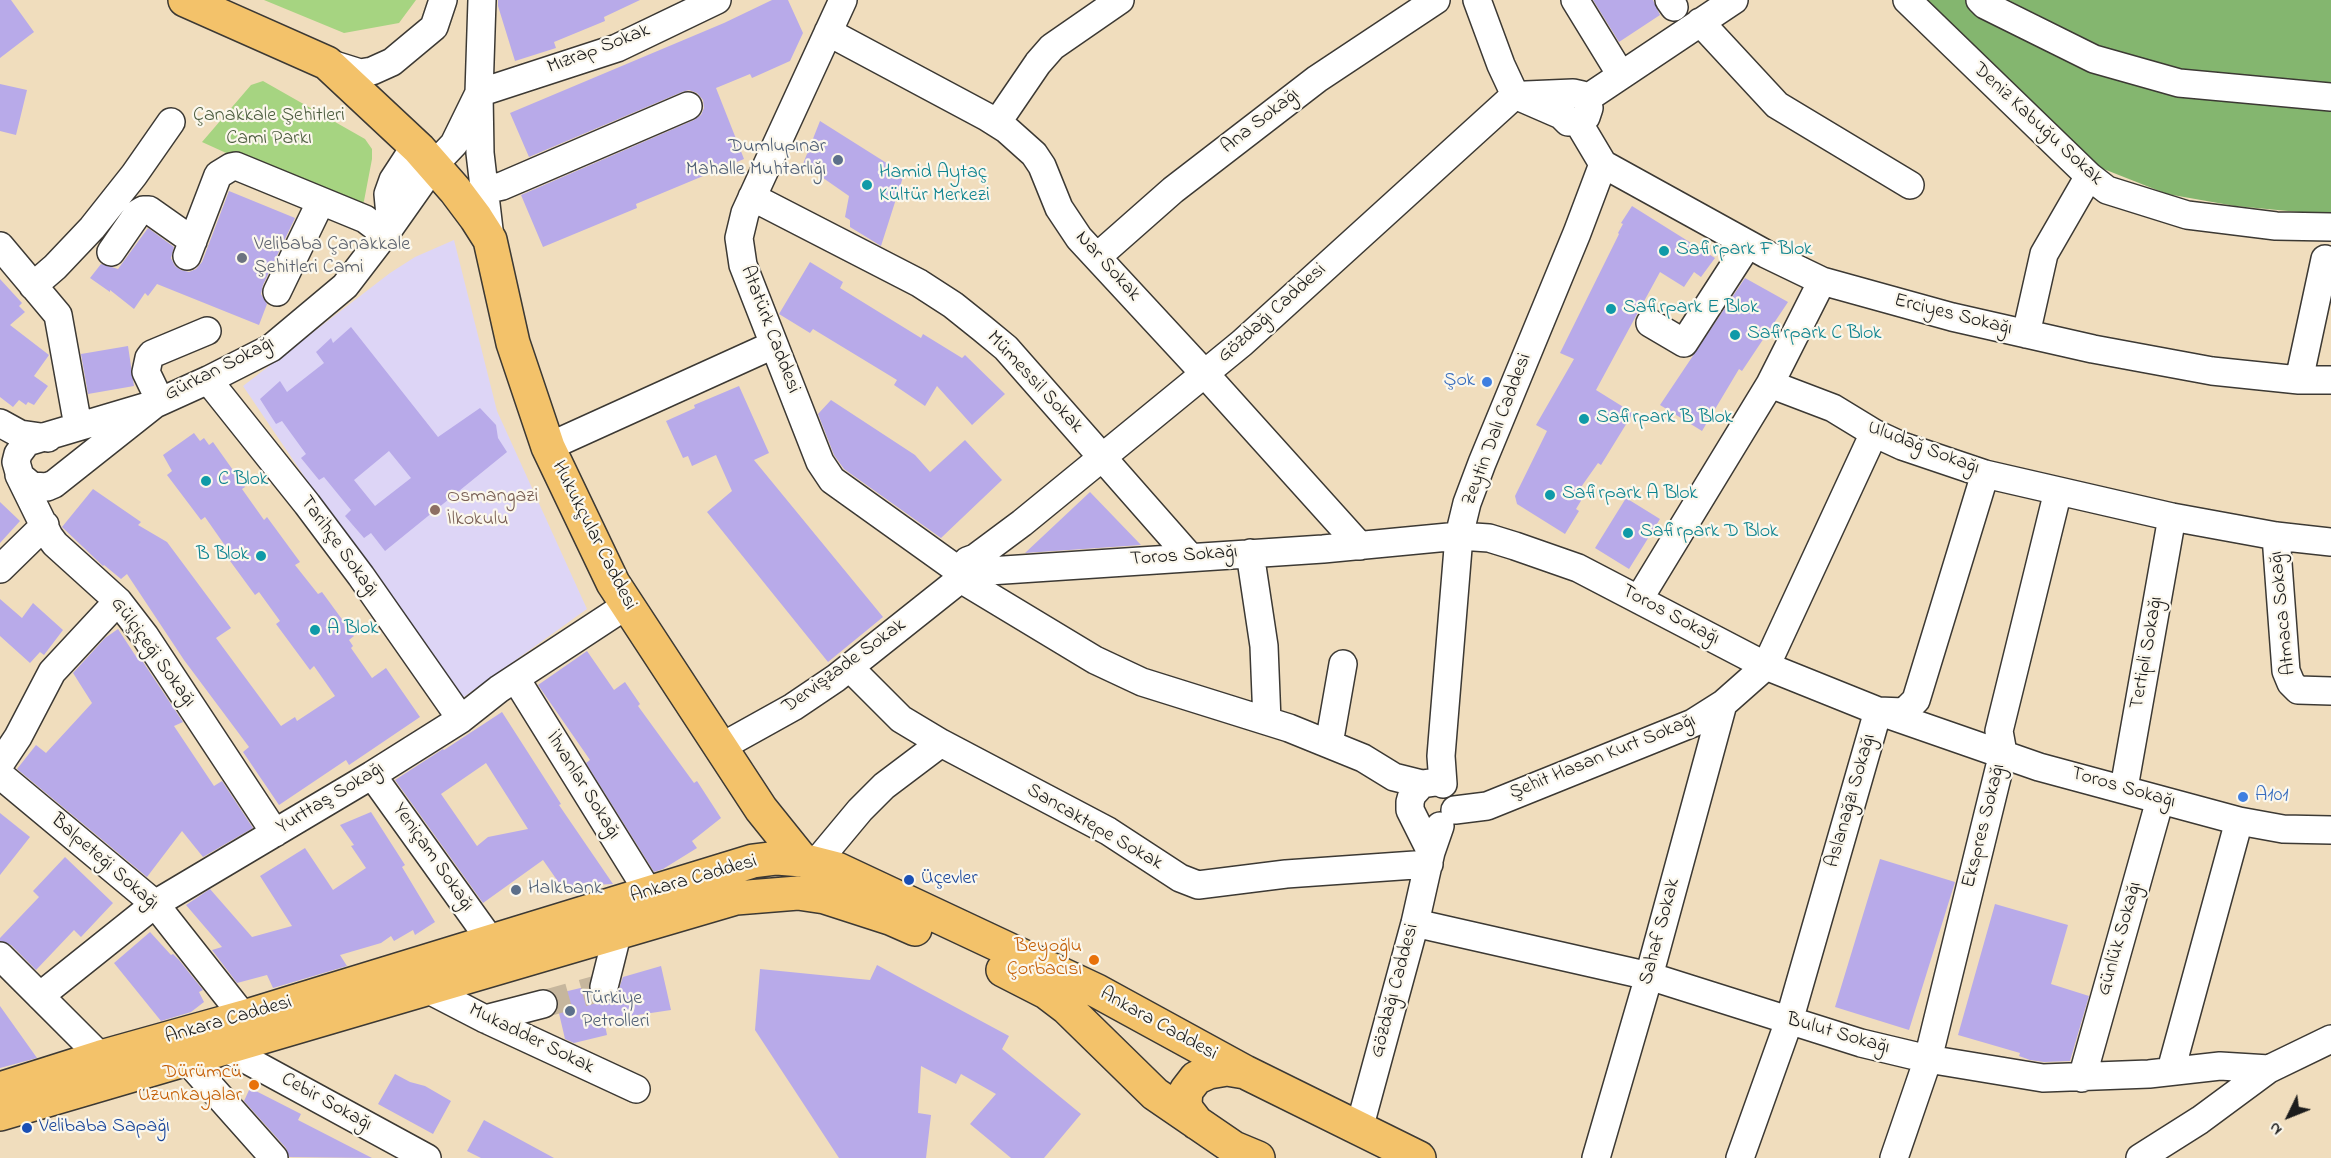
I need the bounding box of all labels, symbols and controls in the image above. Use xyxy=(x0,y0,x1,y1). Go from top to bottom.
street label: Mızrap Sokak xyxy=(544,19,654,81)
street label: Deniz Kabuğu Sokak xyxy=(1967,59,2107,191)
street label: Ana Sokağı xyxy=(1217,84,1305,160)
park label: Çanakkale Şehitleri Cami Parkı xyxy=(193,105,345,152)
place label: Dumlupınar Mahalle Muhtarlığı xyxy=(686,136,826,183)
marker: Dumlupınar Mahalle Muhtarlığı xyxy=(831,153,845,167)
place label: Hamid Aytaç Kültür Merkezi xyxy=(879,162,990,209)
marker: Hamid Aytaç Kültür Merkezi xyxy=(860,178,874,192)
street label: Nar Sokak xyxy=(1069,227,1145,307)
place label: Velibaba Çanakkale Şehitleri Cami xyxy=(254,234,410,281)
place label: Safirpark F Blok xyxy=(1676,239,1812,263)
marker: Safirpark F Blok xyxy=(1657,244,1671,258)
marker: Velibaba Çanakkale Şehitleri Cami xyxy=(235,251,249,265)
street label: Gözdağı Caddesi xyxy=(1214,259,1332,369)
street label: Atatürk Caddesi xyxy=(734,263,804,397)
street label: Erciyes Sokağı xyxy=(1891,290,2015,342)
place label: Safirpark E Blok xyxy=(1623,297,1759,321)
marker: Safirpark E Blok xyxy=(1604,302,1618,316)
place label: Safirpark C Blok xyxy=(1747,323,1882,347)
street label: Mümessil Sokak xyxy=(980,327,1088,439)
marker: Safirpark C Blok xyxy=(1728,328,1742,342)
street label: Gürkan Sokağı xyxy=(161,332,279,408)
street label: Zeytin Dalı Caddesi xyxy=(1458,351,1538,509)
place label: Şok xyxy=(1444,370,1475,394)
marker: Şok xyxy=(1480,375,1494,389)
place label: Safirpark B Blok xyxy=(1596,407,1733,431)
marker: Safirpark B Blok xyxy=(1577,412,1591,426)
street label: Uludağ Sokağı xyxy=(1864,417,1982,481)
street label: Hukukçular Caddesi xyxy=(545,457,641,615)
place label: C Blok xyxy=(218,469,268,493)
marker: C Blok xyxy=(199,474,213,488)
place label: Safirpark A Blok xyxy=(1562,483,1698,507)
place label: Osmangazi İlkokulu xyxy=(447,486,538,533)
marker: Safirpark A Blok xyxy=(1543,488,1557,502)
street label: Tarihçe Sokağı xyxy=(293,492,383,602)
marker: Osmangazi İlkokulu xyxy=(428,503,442,517)
place label: Safirpark D Blok xyxy=(1640,521,1778,545)
marker: Safirpark D Blok xyxy=(1621,526,1635,540)
street label: Toros Sokağı xyxy=(1129,541,1239,573)
place label: B Blok xyxy=(196,544,249,568)
marker: B Blok xyxy=(254,549,268,563)
street label: Atmaca Sokağı xyxy=(2266,550,2302,676)
street label: Toros Sokağı xyxy=(1617,580,1723,652)
street label: Gülçiçeği Sokağı xyxy=(104,593,200,713)
street label: Tertipli Sokağı xyxy=(2126,595,2170,711)
street label: Dervişzade Sokak xyxy=(779,614,911,720)
place label: A Blok xyxy=(327,618,378,642)
marker: A Blok xyxy=(308,623,322,637)
street label: Şehit Hasan Kurt Sokağı xyxy=(1506,710,1700,806)
street label: İhvanlar Sokağı xyxy=(539,728,625,844)
street label: Aslanağzı Sokağı xyxy=(1821,731,1883,871)
street label: Yurttaş Sokağı xyxy=(273,758,389,840)
street label: Ekspres Sokağı xyxy=(1958,761,2012,891)
street label: Toros Sokağı xyxy=(2068,763,2178,815)
street label: Sancaktepe Sokak xyxy=(1022,779,1166,877)
place label: A101 xyxy=(2255,785,2289,809)
marker: A101 xyxy=(2236,790,2250,804)
street label: Yeniçam Sokağı xyxy=(386,799,478,917)
street label: Balpeteği Sokağı xyxy=(45,809,163,917)
street label: Ankara Caddesi xyxy=(628,850,760,910)
place label: Üçevler xyxy=(921,868,978,892)
marker: Üçevler xyxy=(902,873,916,887)
street label: Sahaf Sokak xyxy=(1635,876,1687,988)
place label: Halkbank xyxy=(528,878,603,902)
street label: Günlük Sokağı xyxy=(2093,879,2149,999)
marker: Halkbank xyxy=(509,883,523,897)
street label: Gözdağı Caddesi xyxy=(1367,921,1425,1061)
place label: Beyoğlu Çorbacısı xyxy=(1007,936,1082,983)
marker: Beyoğlu Çorbacısı xyxy=(1087,953,1101,967)
street label: Ankara Caddesi xyxy=(1095,983,1221,1067)
place label: Türkiye Petrolleri xyxy=(582,988,650,1035)
street label: Ankara Caddesi xyxy=(163,991,295,1051)
street label: Mukadder Sokak xyxy=(464,999,598,1081)
marker: Türkiye Petrolleri xyxy=(563,1004,577,1018)
street label: Bulut Sokağı xyxy=(1784,1009,1892,1061)
place label: Dürümcü Uzunkayalar xyxy=(138,1062,242,1109)
street label: Cebir Sokağı xyxy=(276,1068,376,1138)
marker: Dürümcü Uzunkayalar xyxy=(247,1078,261,1092)
north arrow xyxy=(2259,1086,2319,1146)
place label: Velibaba Sapağı xyxy=(39,1116,170,1140)
text: N xyxy=(2263,1116,2288,1140)
marker: Velibaba Sapağı xyxy=(20,1121,34,1135)

